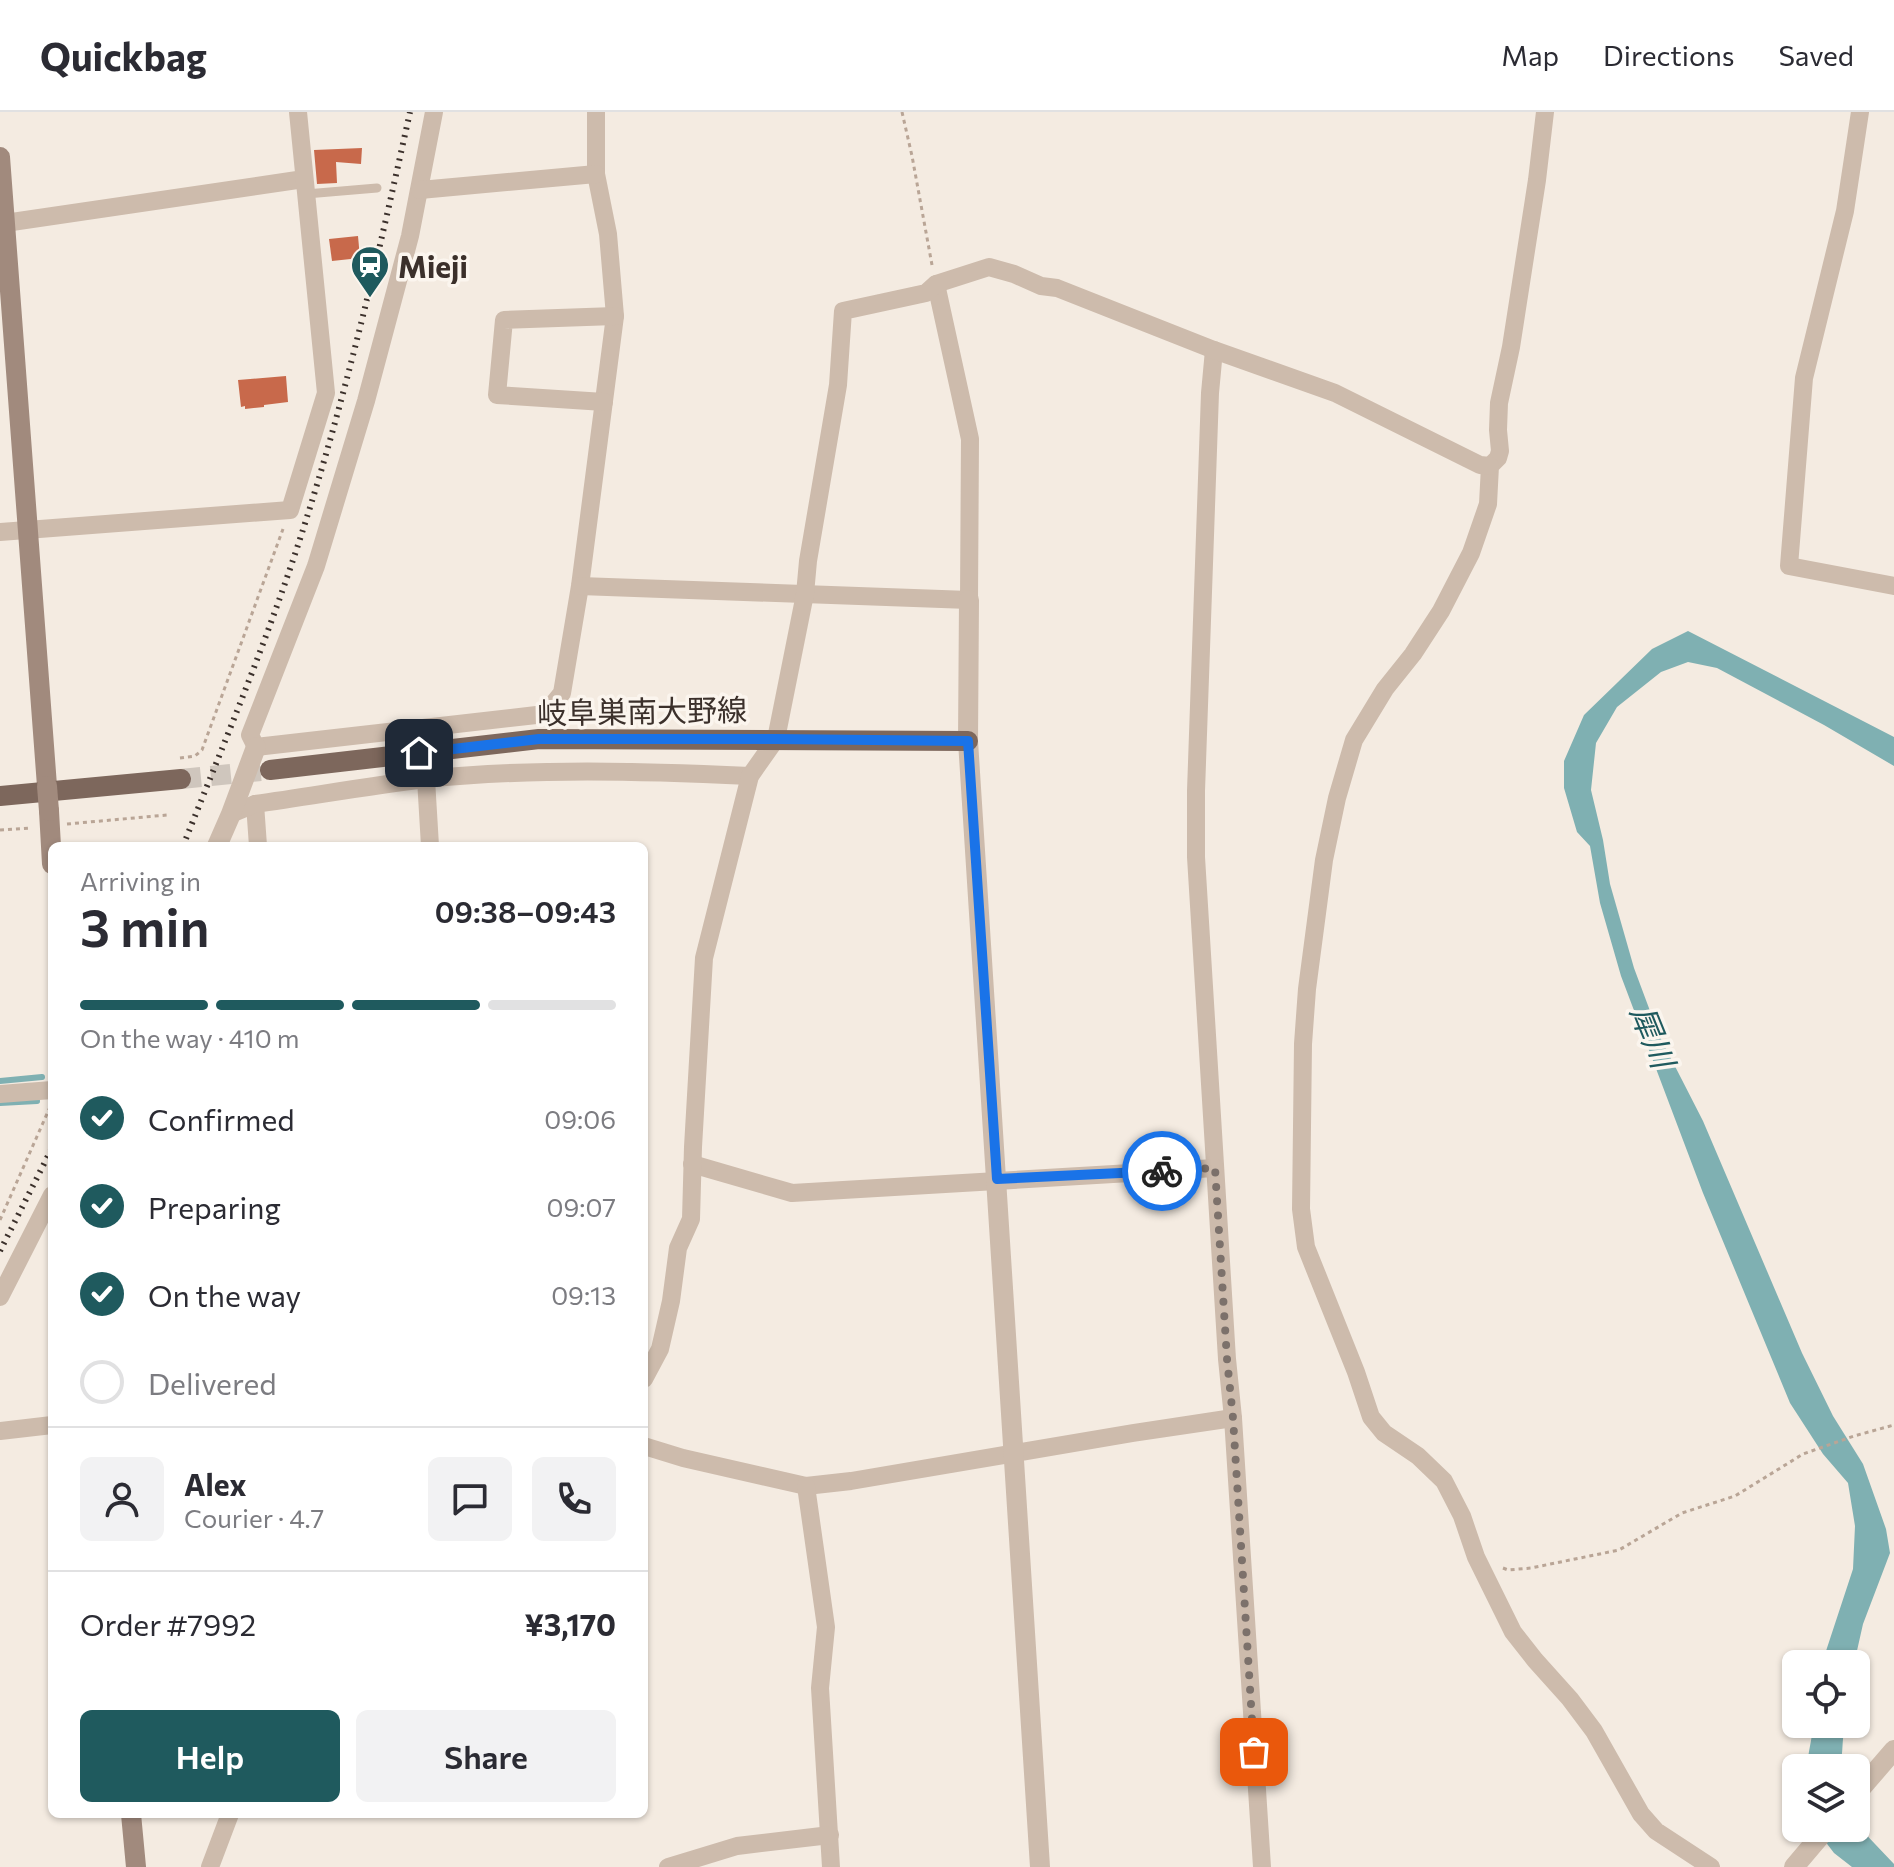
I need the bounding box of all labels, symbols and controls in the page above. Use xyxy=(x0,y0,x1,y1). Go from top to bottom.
text: Quickbag xyxy=(40,32,207,79)
text: Map xyxy=(1501,38,1559,72)
text: Directions xyxy=(1603,38,1734,72)
text: Saved xyxy=(1778,38,1854,72)
station icon: Mieji xyxy=(349,244,391,299)
place label: Mieji xyxy=(398,247,468,284)
street label: 岐阜巣南大野線 xyxy=(537,690,747,730)
pin xyxy=(385,719,453,787)
icon: home xyxy=(397,731,441,775)
text: Arriving in xyxy=(80,865,201,896)
text: 09:38–09:43 xyxy=(435,892,616,929)
text: 3 min xyxy=(80,894,209,958)
water label: 犀川 xyxy=(1623,999,1686,1076)
text: On the way · 410 m xyxy=(80,1022,299,1053)
icon: check xyxy=(80,1096,124,1140)
text: Confirmed xyxy=(148,1100,295,1137)
text: 09:06 xyxy=(544,1103,616,1134)
courier xyxy=(1122,1131,1202,1211)
icon: bike xyxy=(1140,1149,1184,1193)
icon: check xyxy=(80,1184,124,1228)
text: Preparing xyxy=(148,1188,281,1225)
text: 09:07 xyxy=(547,1191,616,1222)
icon: check xyxy=(80,1272,124,1316)
text: On the way xyxy=(148,1276,301,1313)
text: 09:13 xyxy=(551,1279,616,1310)
text: Delivered xyxy=(148,1364,277,1401)
button: person xyxy=(80,1457,164,1541)
button: chat xyxy=(428,1457,512,1541)
button: phone xyxy=(532,1457,616,1541)
text: Alex xyxy=(184,1465,247,1502)
text: Courier · 4.7 xyxy=(184,1502,324,1533)
text: Order #7992 xyxy=(80,1605,256,1642)
text: ¥3,170 xyxy=(525,1605,616,1642)
map controls xyxy=(1782,1650,1870,1842)
button: locate xyxy=(1782,1650,1870,1738)
button: Help xyxy=(80,1710,340,1802)
button: Share xyxy=(356,1710,616,1802)
pin xyxy=(1220,1718,1288,1786)
icon: bag xyxy=(1232,1730,1276,1774)
button: layers xyxy=(1782,1754,1870,1842)

